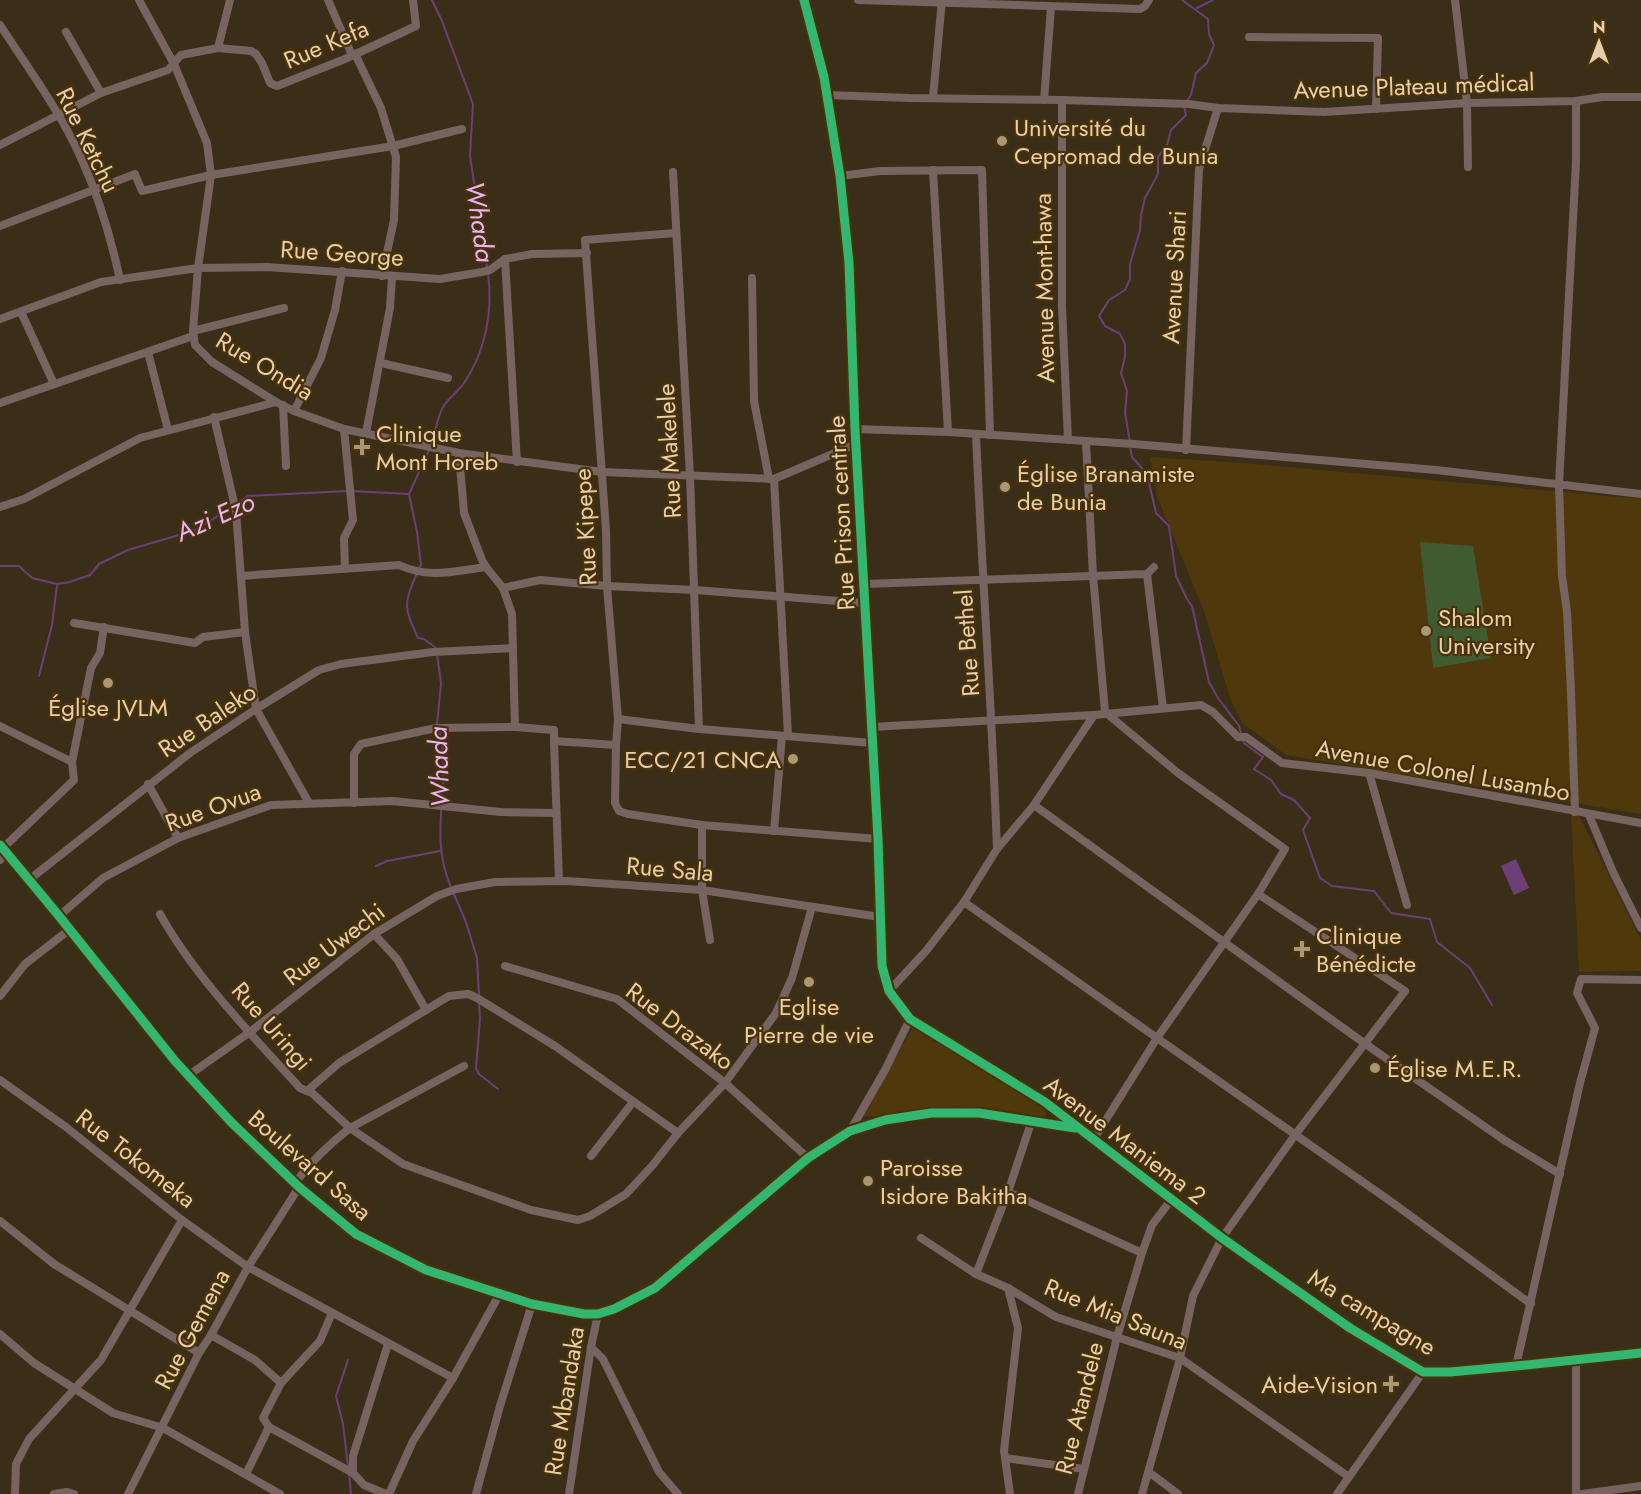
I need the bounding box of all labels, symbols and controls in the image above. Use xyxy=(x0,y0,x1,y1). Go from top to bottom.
street label: Rue Kefa xyxy=(278,10,374,78)
north arrow xyxy=(1569,12,1629,72)
text: N xyxy=(1593,16,1605,39)
street label: Avenue Plateau médical xyxy=(1293,64,1535,108)
street label: Rue Ketchu xyxy=(47,81,129,199)
place label: Université du Cepromad de Bunia xyxy=(1014,110,1218,173)
marker: Université du Cepromad de Bunia xyxy=(995,134,1009,148)
water label: Whada xyxy=(456,179,505,266)
street label: Avenue Mont-hawa xyxy=(1025,193,1063,383)
street label: Avenue Shari xyxy=(1153,209,1195,345)
street label: Rue George xyxy=(279,231,405,275)
street label: Rue Ondia xyxy=(209,323,321,409)
street label: Rue Makelele xyxy=(648,383,690,519)
street label: Rue Prison centrale xyxy=(818,415,864,611)
place label: Clinique Mont Horeb xyxy=(376,416,498,479)
marker: Clinique Mont Horeb xyxy=(353,438,371,456)
place label: Église Branamiste de Bunia xyxy=(1017,456,1195,519)
street label: Rue Kipepe xyxy=(564,467,606,587)
marker: Église Branamiste de Bunia xyxy=(998,480,1012,494)
water label: Azi Ezo xyxy=(169,483,261,552)
street label: Rue Bethel xyxy=(946,588,988,698)
place label: Shalom University xyxy=(1438,600,1535,663)
marker: Shalom University xyxy=(1419,624,1433,638)
street label: Rue Baleko xyxy=(151,674,263,766)
marker: Église JVLM xyxy=(101,676,115,690)
place label: Église JVLM xyxy=(48,690,168,725)
water label: Whada xyxy=(419,725,459,808)
street label: Avenue Colonel Lusambo xyxy=(1313,730,1573,810)
place label: ECC/21 CNCA xyxy=(624,742,781,777)
marker: ECC/21 CNCA xyxy=(786,752,800,766)
street label: Rue Ovua xyxy=(160,774,266,840)
street label: Rue Sala xyxy=(625,848,715,890)
street label: Rue Uwechi xyxy=(276,894,392,994)
place label: Clinique Bénédicte xyxy=(1316,918,1416,981)
marker: Clinique Bénédicte xyxy=(1293,940,1311,958)
street label: Rue Uringi xyxy=(223,974,321,1078)
street label: Rue Drazako xyxy=(619,974,741,1078)
marker: Eglise Pierre de vie xyxy=(802,975,816,989)
place label: Eglise Pierre de vie xyxy=(744,989,874,1052)
place label: Église M.E.R. xyxy=(1387,1051,1523,1086)
marker: Église M.E.R. xyxy=(1368,1061,1382,1075)
street label: Avenue Maniema 2 xyxy=(1036,1067,1214,1213)
street label: Rue Tokomeka xyxy=(69,1100,203,1216)
street label: Boulevard Sasa xyxy=(241,1101,379,1229)
place label: Paroisse Isidore Bakitha xyxy=(880,1150,1028,1213)
marker: Paroisse Isidore Bakitha xyxy=(861,1174,875,1188)
street label: Ma campagne xyxy=(1301,1260,1443,1364)
street label: Rue Gemena xyxy=(146,1263,238,1395)
street label: Rue Mia Sauna xyxy=(1039,1269,1193,1359)
street label: Rue Mbandaka xyxy=(535,1324,593,1478)
street label: Rue Atandele xyxy=(1046,1338,1112,1478)
place label: Aide-Vision xyxy=(1261,1367,1378,1402)
marker: Aide-Vision xyxy=(1382,1375,1400,1393)

